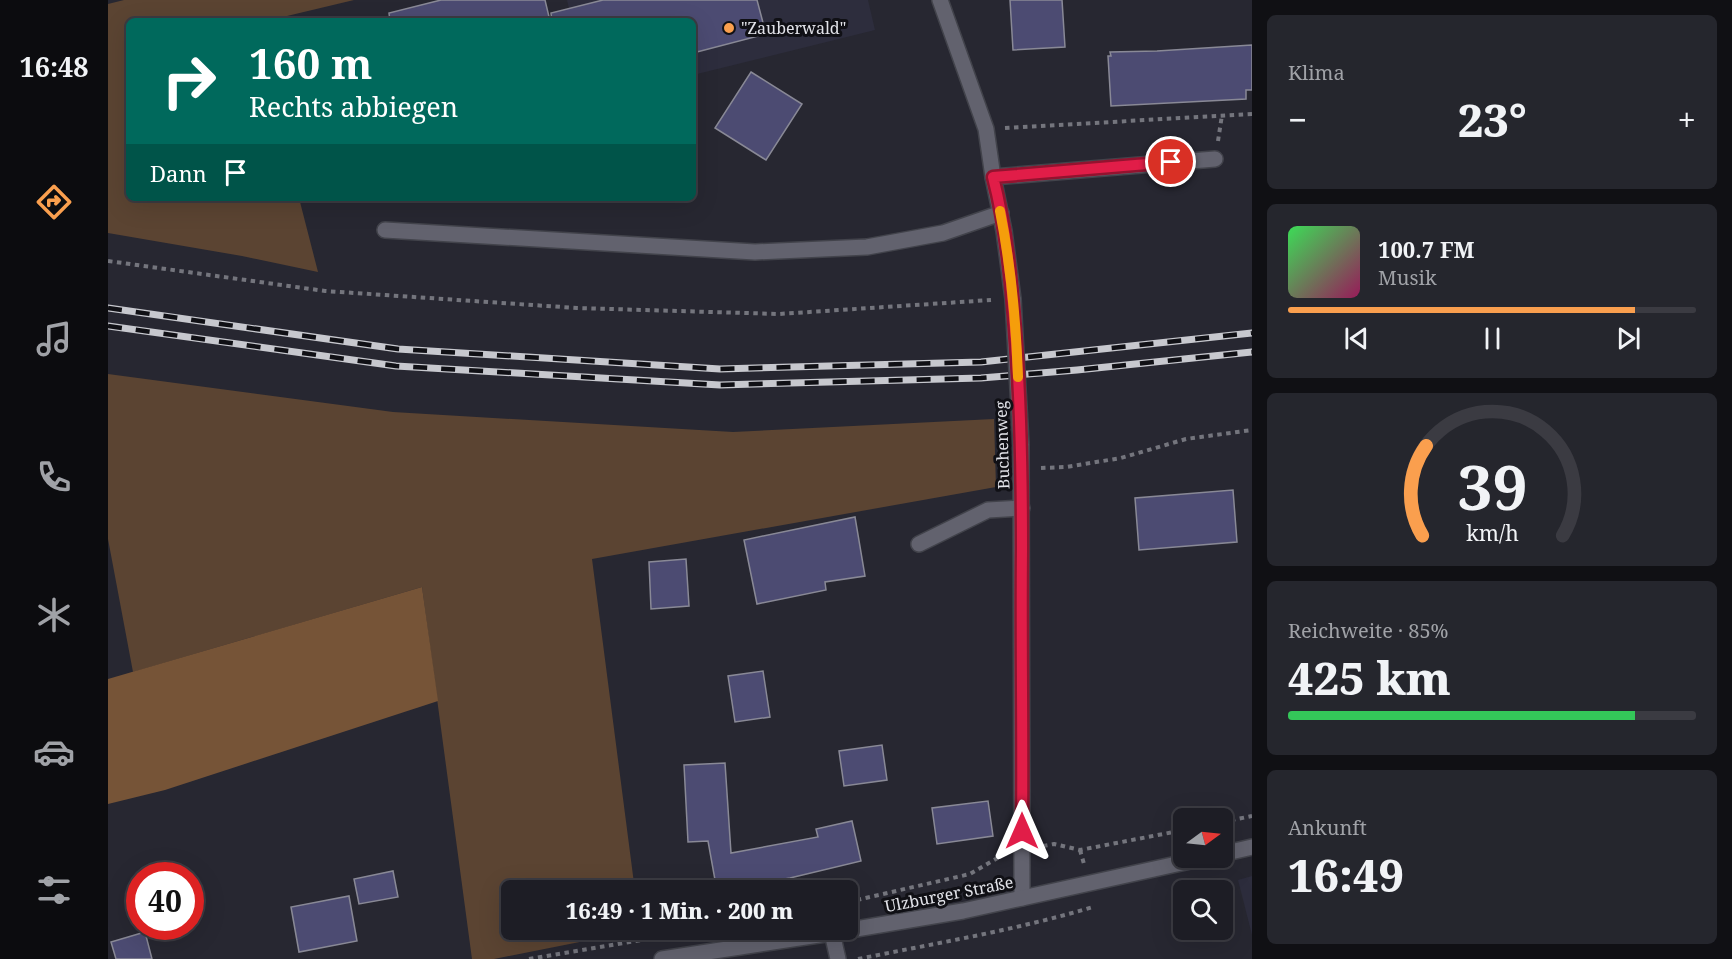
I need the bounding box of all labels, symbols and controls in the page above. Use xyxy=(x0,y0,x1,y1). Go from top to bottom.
place label: "Zauberwald" xyxy=(741,17,846,39)
marker: "Zauberwald" xyxy=(722,21,736,35)
text: 160 m xyxy=(249,34,373,91)
icon: right xyxy=(150,42,228,120)
text: 16:48 xyxy=(19,48,89,85)
text: Klima xyxy=(1288,59,1345,86)
text: Rechts abbiegen xyxy=(249,88,458,125)
text: 23° xyxy=(1458,89,1527,150)
text: − xyxy=(1288,97,1307,142)
text: + xyxy=(1678,97,1696,142)
pin xyxy=(1145,136,1196,187)
icon: arrive xyxy=(1154,145,1187,178)
icon: arrive xyxy=(219,156,252,189)
text: Dann xyxy=(150,158,207,188)
icon: directions xyxy=(33,181,75,223)
text: 100.7 FM xyxy=(1378,234,1475,264)
text: Musik xyxy=(1378,264,1437,291)
icon: music xyxy=(33,318,75,360)
icon: previous xyxy=(1340,322,1373,355)
icon: pause xyxy=(1476,322,1509,355)
icon: next xyxy=(1612,322,1645,355)
street label: Buchenweg xyxy=(989,400,1015,490)
text: 39 xyxy=(1457,444,1527,529)
icon: phone xyxy=(33,456,75,498)
text: km/h xyxy=(1466,519,1519,548)
icon: climate xyxy=(33,594,75,636)
text: Reichweite · 85% xyxy=(1288,617,1449,644)
text: 425 km xyxy=(1288,647,1451,708)
icon: car xyxy=(33,731,75,773)
position arrow xyxy=(990,799,1054,863)
north arrow xyxy=(1173,808,1233,868)
map controls xyxy=(1173,808,1233,940)
text: Ankunft xyxy=(1288,814,1367,841)
text: 16:49 xyxy=(1288,844,1404,905)
speed limit sign: 40 xyxy=(126,862,204,940)
icon: filters xyxy=(33,869,75,911)
street label: Ulzburger Straße xyxy=(883,871,1015,917)
button: search xyxy=(1173,880,1233,940)
text: 16:49 · 1 Min. · 200 m xyxy=(566,895,793,925)

